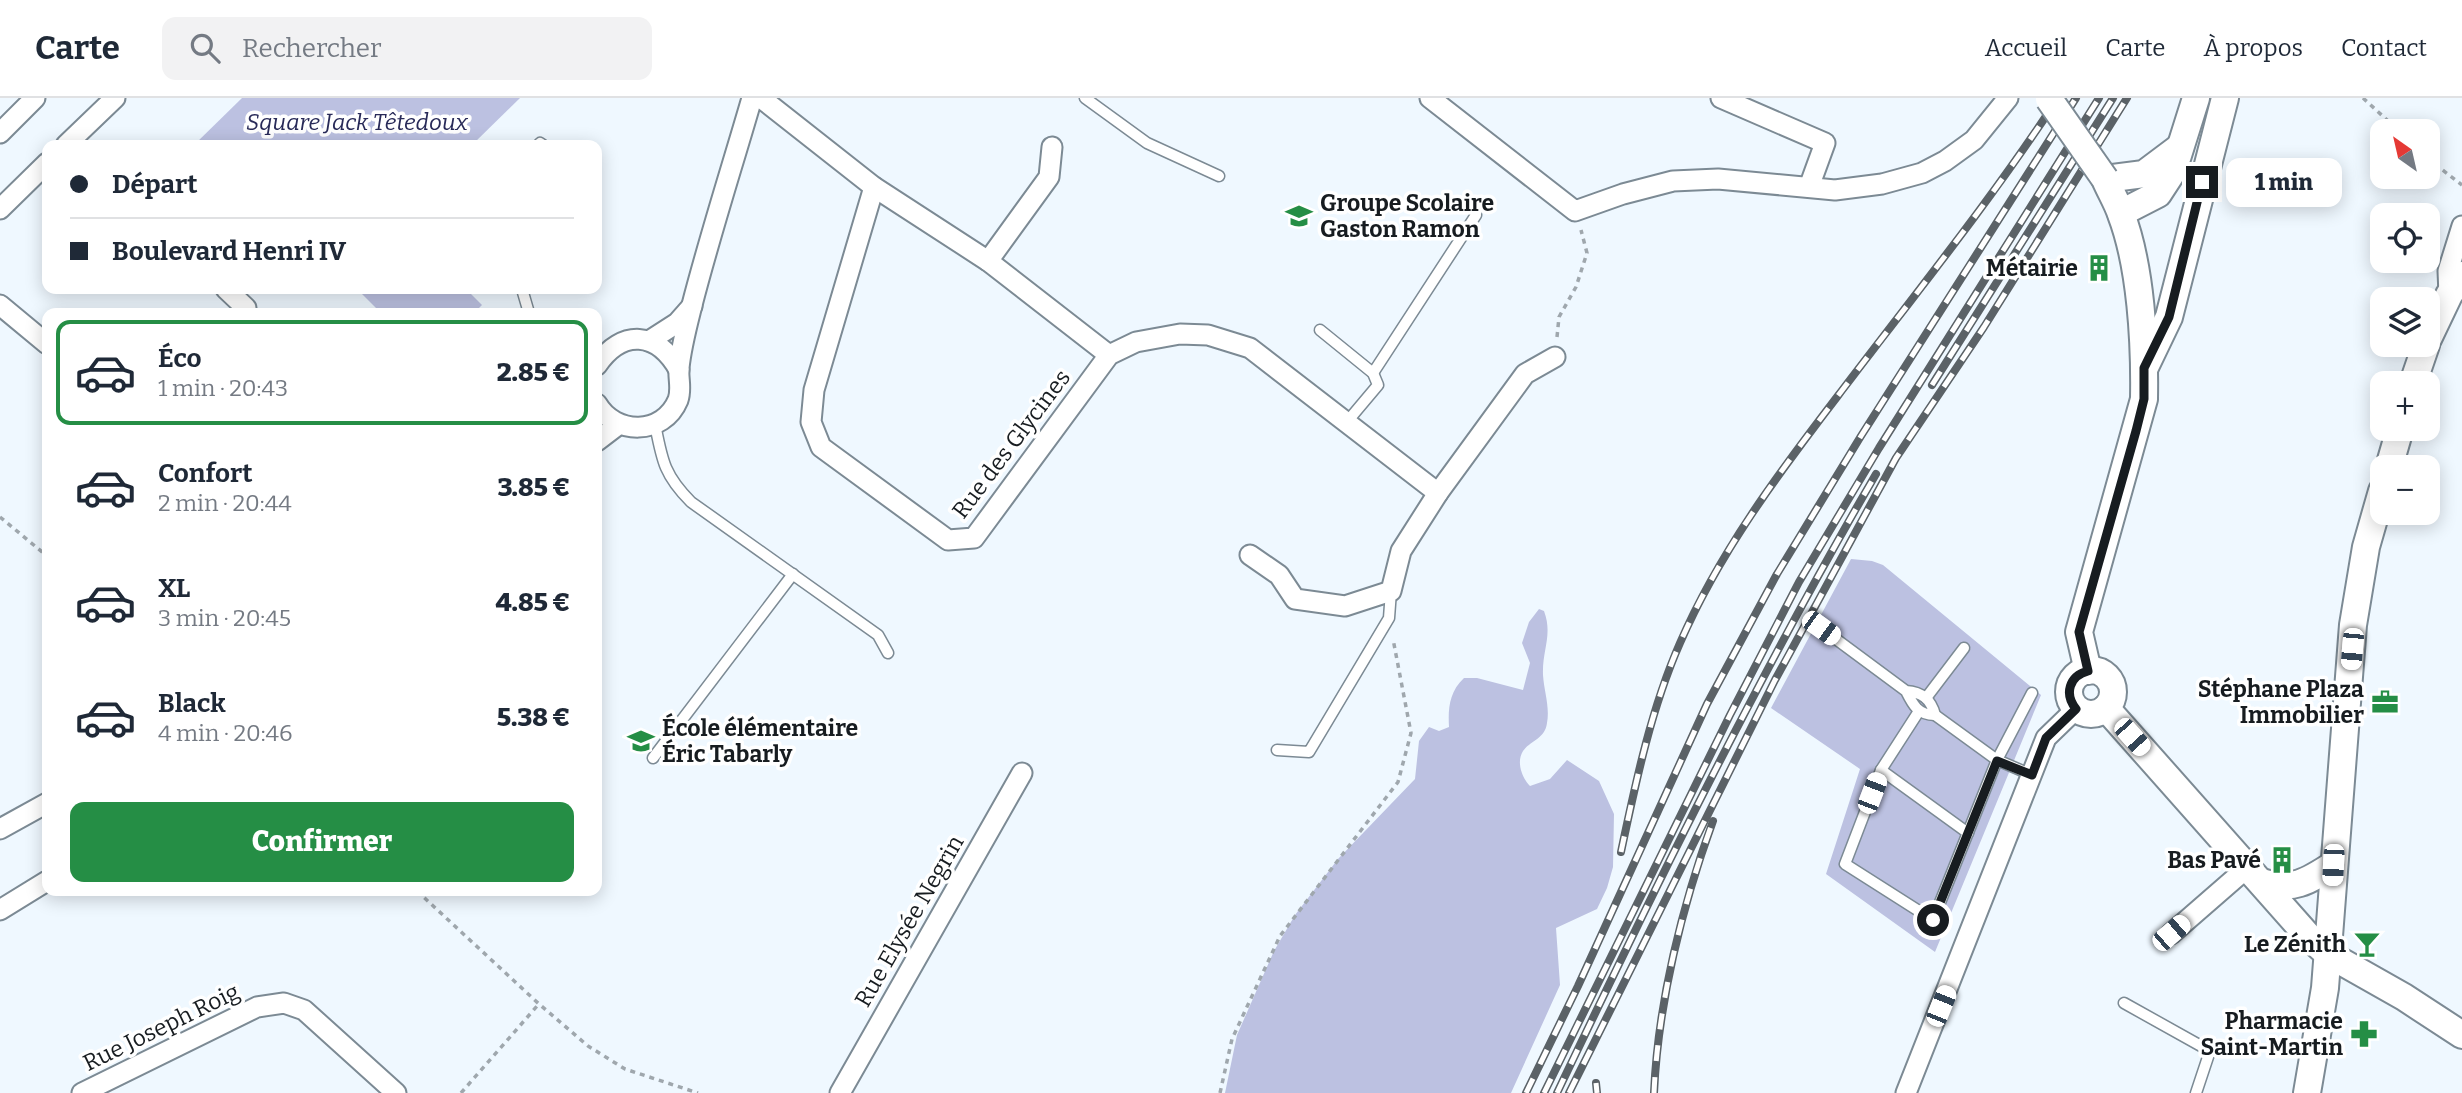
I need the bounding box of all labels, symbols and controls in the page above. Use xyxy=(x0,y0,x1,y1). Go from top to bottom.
search box xyxy=(162,17,652,80)
text: Carte xyxy=(35,28,120,68)
icon: search xyxy=(186,29,224,67)
text: Rechercher xyxy=(242,33,382,64)
text: Accueil xyxy=(1985,34,2067,62)
text: Carte xyxy=(2105,34,2165,62)
text: À propos xyxy=(2203,34,2303,62)
text: Contact xyxy=(2341,34,2427,62)
park label: Square Jack Têtedoux xyxy=(246,108,469,136)
north arrow xyxy=(2370,119,2440,189)
map controls xyxy=(2370,119,2440,525)
callout: 1 min xyxy=(2226,158,2342,206)
route end xyxy=(2186,166,2218,198)
text: 1 min xyxy=(2255,168,2313,196)
text: Départ xyxy=(112,169,198,200)
place label: Groupe Scolaire Gaston Ramon xyxy=(1320,189,1494,243)
school or university icon: Groupe Scolaire Gaston Ramon xyxy=(1284,201,1314,231)
button: locate xyxy=(2370,203,2440,273)
text: Boulevard Henri IV xyxy=(112,236,346,267)
building icon: Métairie xyxy=(2084,253,2114,283)
place label: Métairie xyxy=(1986,254,2078,282)
button: layers xyxy=(2370,287,2440,357)
icon: car xyxy=(74,341,137,404)
text: Éco xyxy=(158,343,201,374)
text: 2.85 € xyxy=(497,357,570,388)
street label: Rue des Glycines xyxy=(946,364,1076,524)
button: + xyxy=(2370,371,2440,441)
text: 1 min · 20:43 xyxy=(158,374,288,402)
button: − xyxy=(2370,455,2440,525)
icon: car xyxy=(74,456,137,519)
text: Confort xyxy=(158,458,253,489)
text: 3.85 € xyxy=(497,472,570,503)
text: 2 min · 20:44 xyxy=(158,489,292,517)
icon: car xyxy=(74,571,137,634)
text: XL xyxy=(158,573,190,604)
text: 4.85 € xyxy=(495,587,570,618)
text: 3 min · 20:45 xyxy=(158,604,291,632)
car xyxy=(1798,607,1845,649)
car xyxy=(2340,627,2365,671)
place label: Stéphane Plaza Immobilier xyxy=(2198,675,2364,729)
icon: car xyxy=(74,686,137,749)
office icon: Stéphane Plaza Immobilier xyxy=(2370,687,2400,717)
text: Black xyxy=(158,688,226,719)
text: 5.38 € xyxy=(497,702,570,733)
place label: École élémentaire Éric Tabarly xyxy=(662,712,858,768)
car xyxy=(2111,714,2154,760)
text: 4 min · 20:46 xyxy=(158,719,292,747)
school or university icon: École élémentaire Éric Tabarly xyxy=(626,726,656,756)
car xyxy=(1855,770,1890,816)
button: Confirmer xyxy=(70,802,574,882)
street label: Rue Elysée Negrin xyxy=(849,830,970,1012)
car xyxy=(2322,843,2345,887)
building icon: Bas Pavé xyxy=(2267,845,2297,875)
place label: Bas Pavé xyxy=(2167,846,2261,874)
route start xyxy=(1917,904,1949,936)
car xyxy=(2149,911,2194,955)
bar icon: Le Zénith xyxy=(2352,929,2382,959)
place label: Le Zénith xyxy=(2244,930,2346,958)
street label: Rue Joseph Roig xyxy=(78,977,244,1077)
car xyxy=(1924,983,1959,1029)
place label: Pharmacie Saint-Martin xyxy=(2200,1007,2343,1061)
pharmacy icon: Pharmacie Saint-Martin xyxy=(2349,1019,2379,1049)

